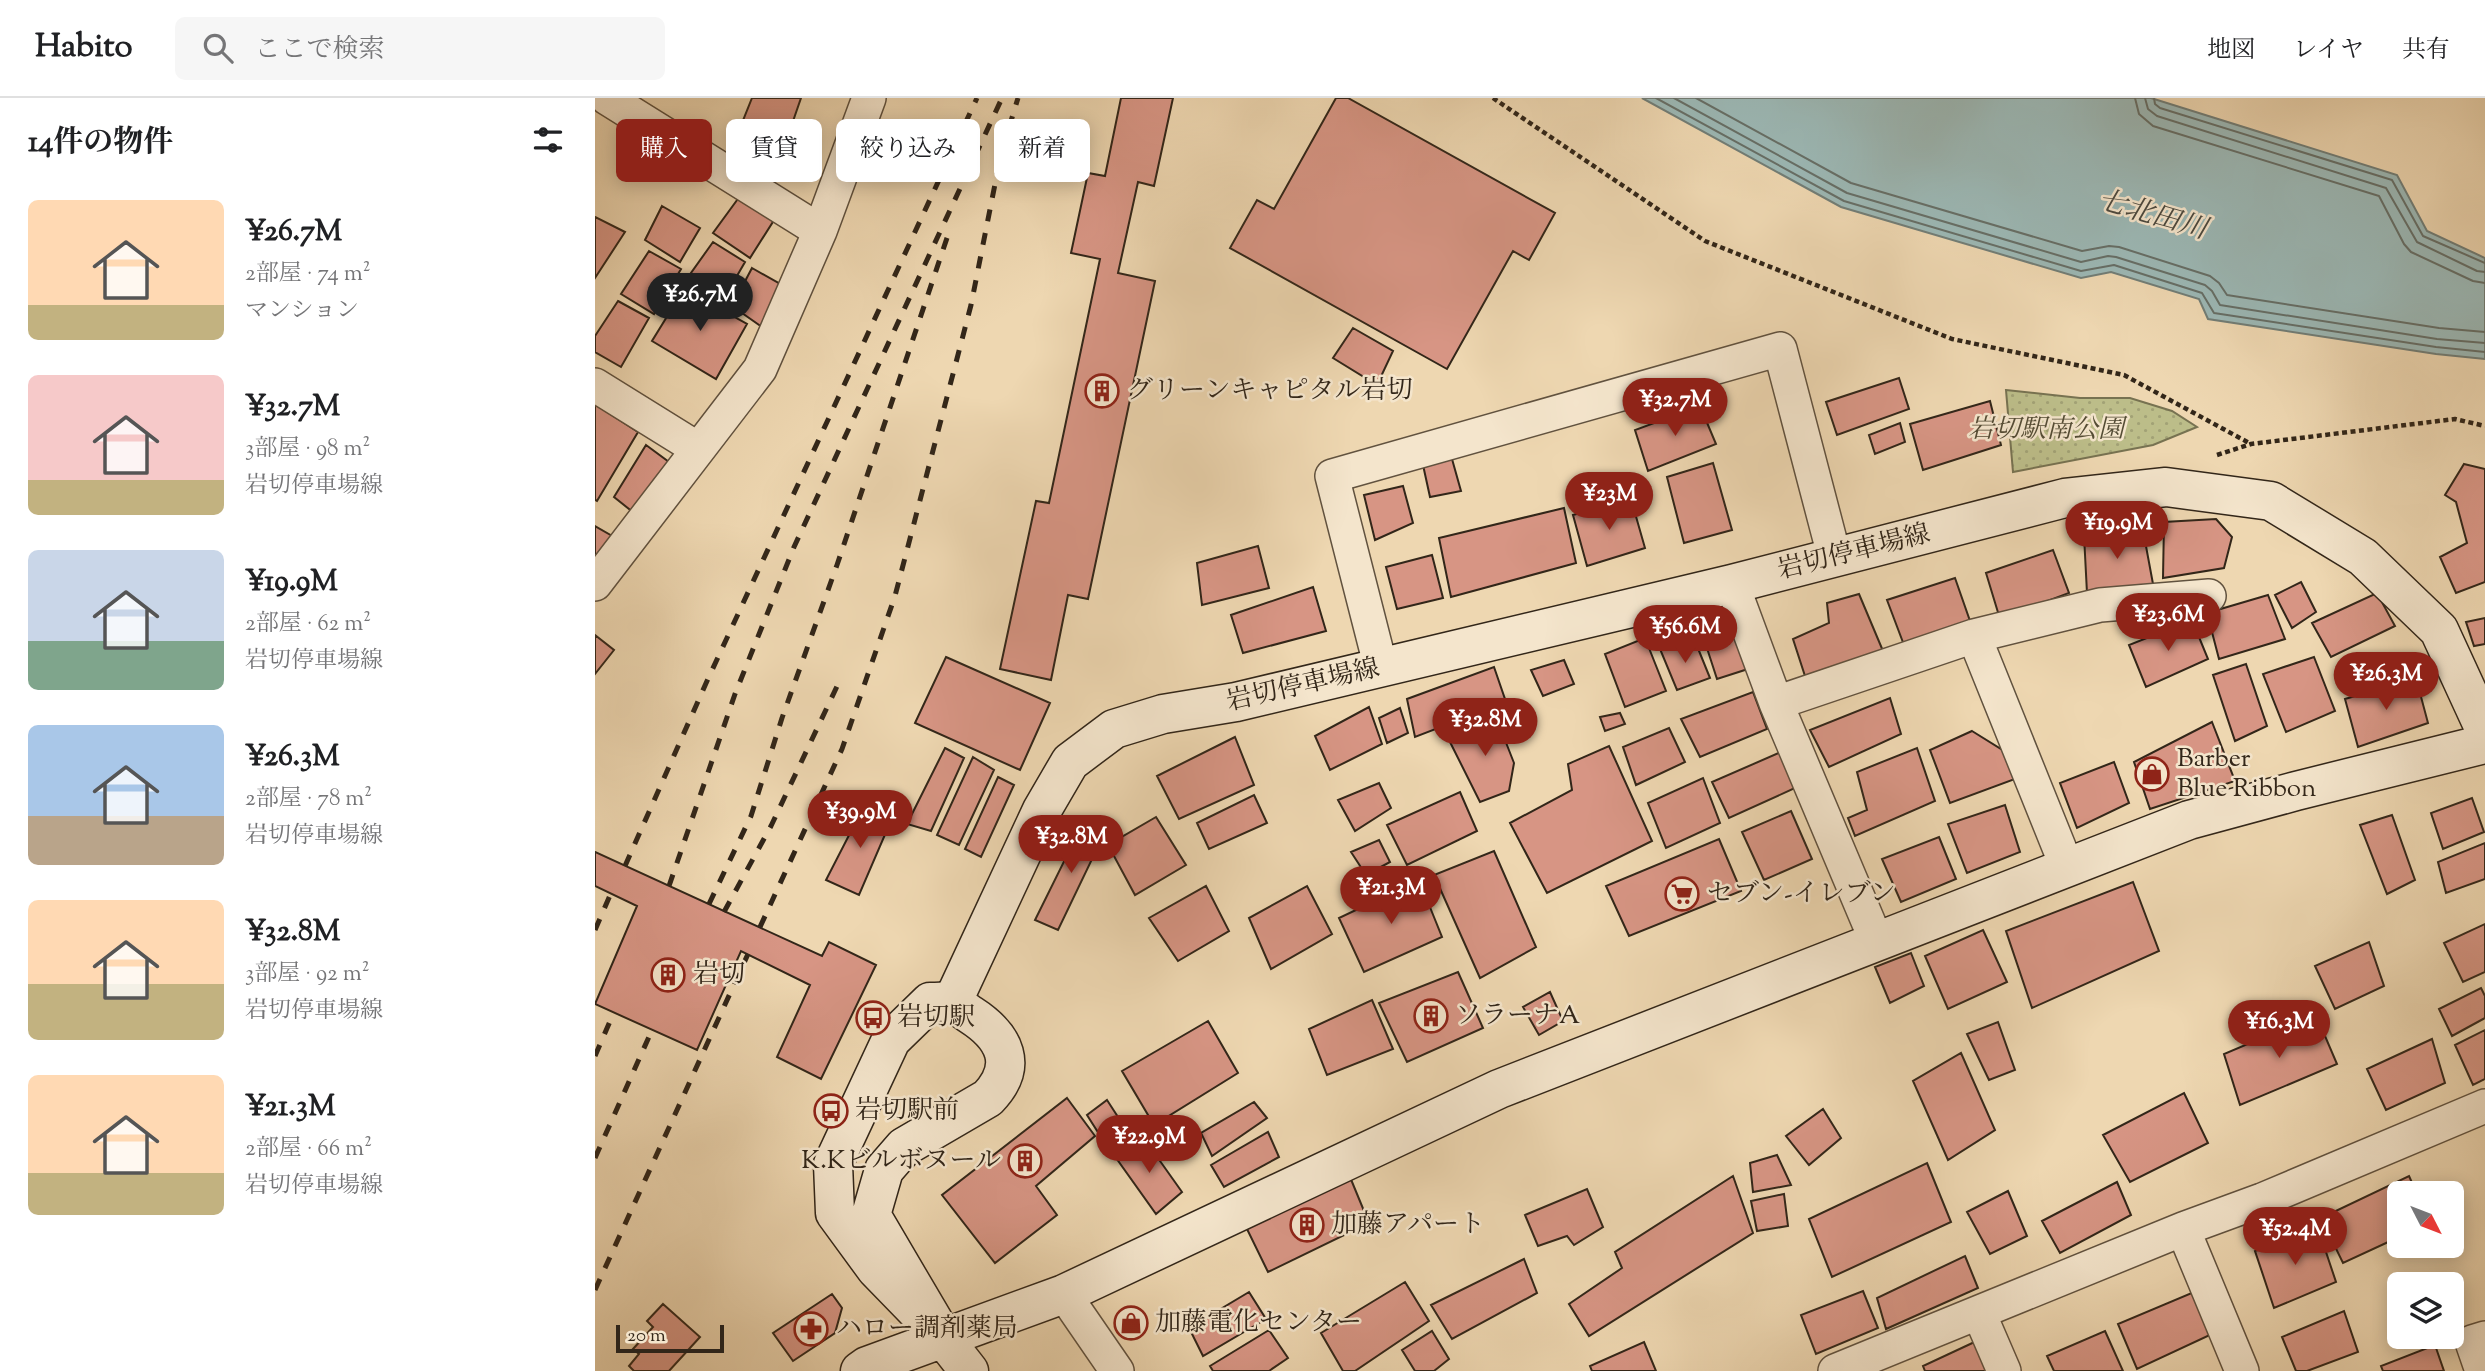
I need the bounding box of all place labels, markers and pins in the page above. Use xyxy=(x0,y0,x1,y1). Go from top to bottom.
pin: ¥26.7M xyxy=(643,274,757,333)
building icon: グリーンキャピタル岩切 xyxy=(1083,372,1121,410)
place label: グリーンキャピタル岩切 xyxy=(1127,373,1412,410)
pin: ¥32.7M xyxy=(1618,378,1732,438)
pin: ¥23M xyxy=(1568,472,1650,532)
pin: ¥19.9M xyxy=(2060,502,2174,561)
pin: ¥23.6M xyxy=(2111,594,2225,653)
pin: ¥56.6M xyxy=(1628,606,1742,665)
pin: ¥26.3M xyxy=(2329,652,2443,712)
pin: ¥32.8M xyxy=(1428,698,1542,758)
place label: Barber Blue Ribbon xyxy=(2177,741,2316,808)
shop icon: Barber Blue Ribbon xyxy=(2133,755,2171,793)
pin: ¥39.9M xyxy=(803,790,917,850)
pin: ¥32.8M xyxy=(1014,816,1128,875)
pin: ¥21.3M xyxy=(1334,866,1448,926)
supermarket icon: セブン-イレブン xyxy=(1663,875,1701,913)
place label: セブン-イレブン xyxy=(1707,876,1896,913)
building icon: 岩切 xyxy=(649,956,687,994)
place label: 岩切 xyxy=(693,957,745,994)
building icon: ソラーナA xyxy=(1412,997,1450,1035)
place label: ソラーナA xyxy=(1455,998,1580,1035)
bus stop icon: 岩切駅 xyxy=(854,999,892,1037)
place label: 岩切駅 xyxy=(897,1000,975,1037)
pin: ¥16.3M xyxy=(2222,1000,2336,1060)
bus stop icon: 岩切駅前 xyxy=(812,1092,850,1130)
place label: 岩切駅前 xyxy=(855,1093,959,1130)
pin: ¥22.9M xyxy=(1092,1116,1206,1175)
building icon: K.Kビルボヌール xyxy=(1006,1142,1044,1180)
place label: K.Kビルボヌール xyxy=(801,1143,1001,1180)
building icon: 加藤アパート xyxy=(1288,1206,1326,1244)
place label: 加藤アパート xyxy=(1331,1207,1485,1244)
pin: ¥52.4M xyxy=(2238,1208,2352,1267)
shop icon: 加藤電化センター xyxy=(1112,1304,1150,1342)
place label: 加藤電化センター xyxy=(1155,1305,1362,1342)
pharmacy icon: ハロー調剤薬局 xyxy=(792,1310,830,1348)
place label: ハロー調剤薬局 xyxy=(836,1311,1018,1348)

